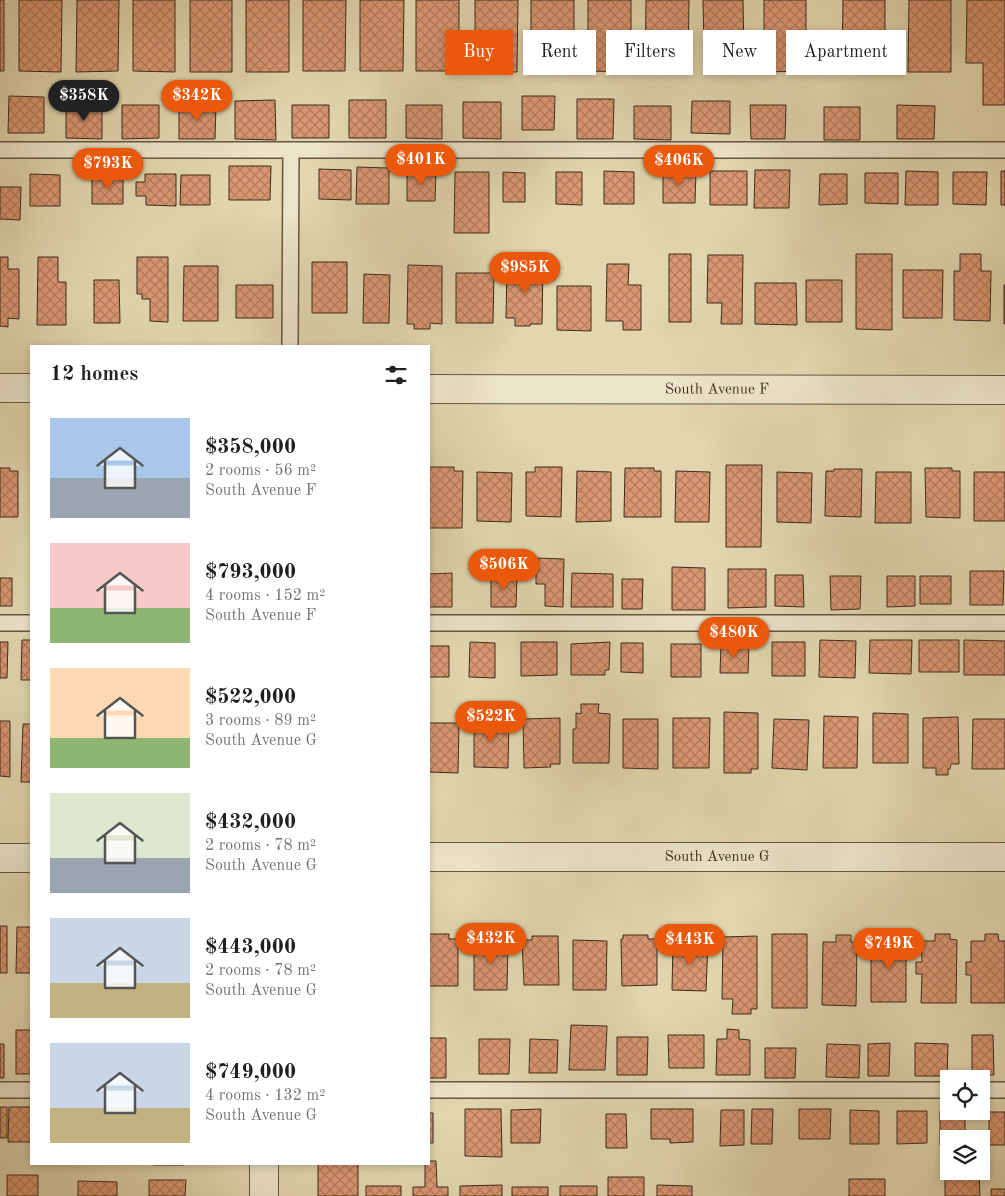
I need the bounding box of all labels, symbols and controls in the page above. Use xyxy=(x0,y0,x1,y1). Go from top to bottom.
chip: Buy xyxy=(445,30,513,75)
chip: Rent xyxy=(523,30,596,75)
chip: Filters xyxy=(606,30,693,75)
chip: New xyxy=(703,30,776,75)
chip: Apartment xyxy=(786,30,906,75)
pin: $358K xyxy=(49,80,119,122)
pin: $342K xyxy=(162,80,232,122)
text: $358K xyxy=(59,88,109,104)
text: $342K xyxy=(172,88,222,104)
pin: $401K xyxy=(386,144,456,186)
pin: $406K xyxy=(644,144,714,187)
pin: $793K xyxy=(73,148,143,190)
text: $401K xyxy=(396,152,446,168)
text: $406K xyxy=(654,153,704,169)
text: $793K xyxy=(83,156,133,172)
pin: $985K xyxy=(490,252,560,294)
text: $985K xyxy=(500,260,550,276)
icon: filters xyxy=(382,361,410,389)
text: 12 homes xyxy=(50,364,138,385)
street label: South Avenue F xyxy=(665,382,769,397)
text: $358,000 xyxy=(205,437,296,458)
icon: home xyxy=(90,438,150,498)
text: 2 rooms · 56 m² xyxy=(205,463,316,479)
text: South Avenue F xyxy=(205,483,316,499)
pin: $506K xyxy=(469,548,539,591)
text: $506K xyxy=(479,557,529,573)
text: $793,000 xyxy=(205,562,296,583)
icon: home xyxy=(90,563,150,623)
text: 4 rooms · 152 m² xyxy=(205,588,325,604)
text: South Avenue F xyxy=(205,608,316,624)
pin: $480K xyxy=(699,616,769,659)
text: $480K xyxy=(709,625,759,641)
text: $522,000 xyxy=(205,687,296,708)
icon: home xyxy=(90,688,150,748)
pin: $522K xyxy=(456,700,526,743)
text: $522K xyxy=(466,709,516,725)
text: 3 rooms · 89 m² xyxy=(205,713,316,729)
text: South Avenue G xyxy=(205,733,317,749)
text: $432,000 xyxy=(205,812,296,833)
icon: home xyxy=(90,813,150,873)
text: 2 rooms · 78 m² xyxy=(205,838,316,854)
street label: South Avenue G xyxy=(664,850,770,865)
text: South Avenue G xyxy=(205,858,317,874)
pin: $432K xyxy=(456,922,526,965)
pin: $443K xyxy=(655,924,725,966)
pin: $749K xyxy=(854,928,924,970)
text: $432K xyxy=(466,931,516,947)
text: $443K xyxy=(665,932,715,948)
text: $749K xyxy=(864,936,914,952)
text: $443,000 xyxy=(205,937,296,958)
icon: home xyxy=(90,938,150,998)
text: 2 rooms · 78 m² xyxy=(205,963,316,979)
text: South Avenue G xyxy=(205,983,317,999)
text: $749,000 xyxy=(205,1062,296,1083)
icon: home xyxy=(90,1063,150,1123)
map controls xyxy=(940,1070,990,1180)
button: locate xyxy=(940,1070,990,1120)
text: 4 rooms · 132 m² xyxy=(205,1088,325,1104)
text: South Avenue G xyxy=(205,1108,317,1124)
button: layers xyxy=(940,1130,990,1180)

